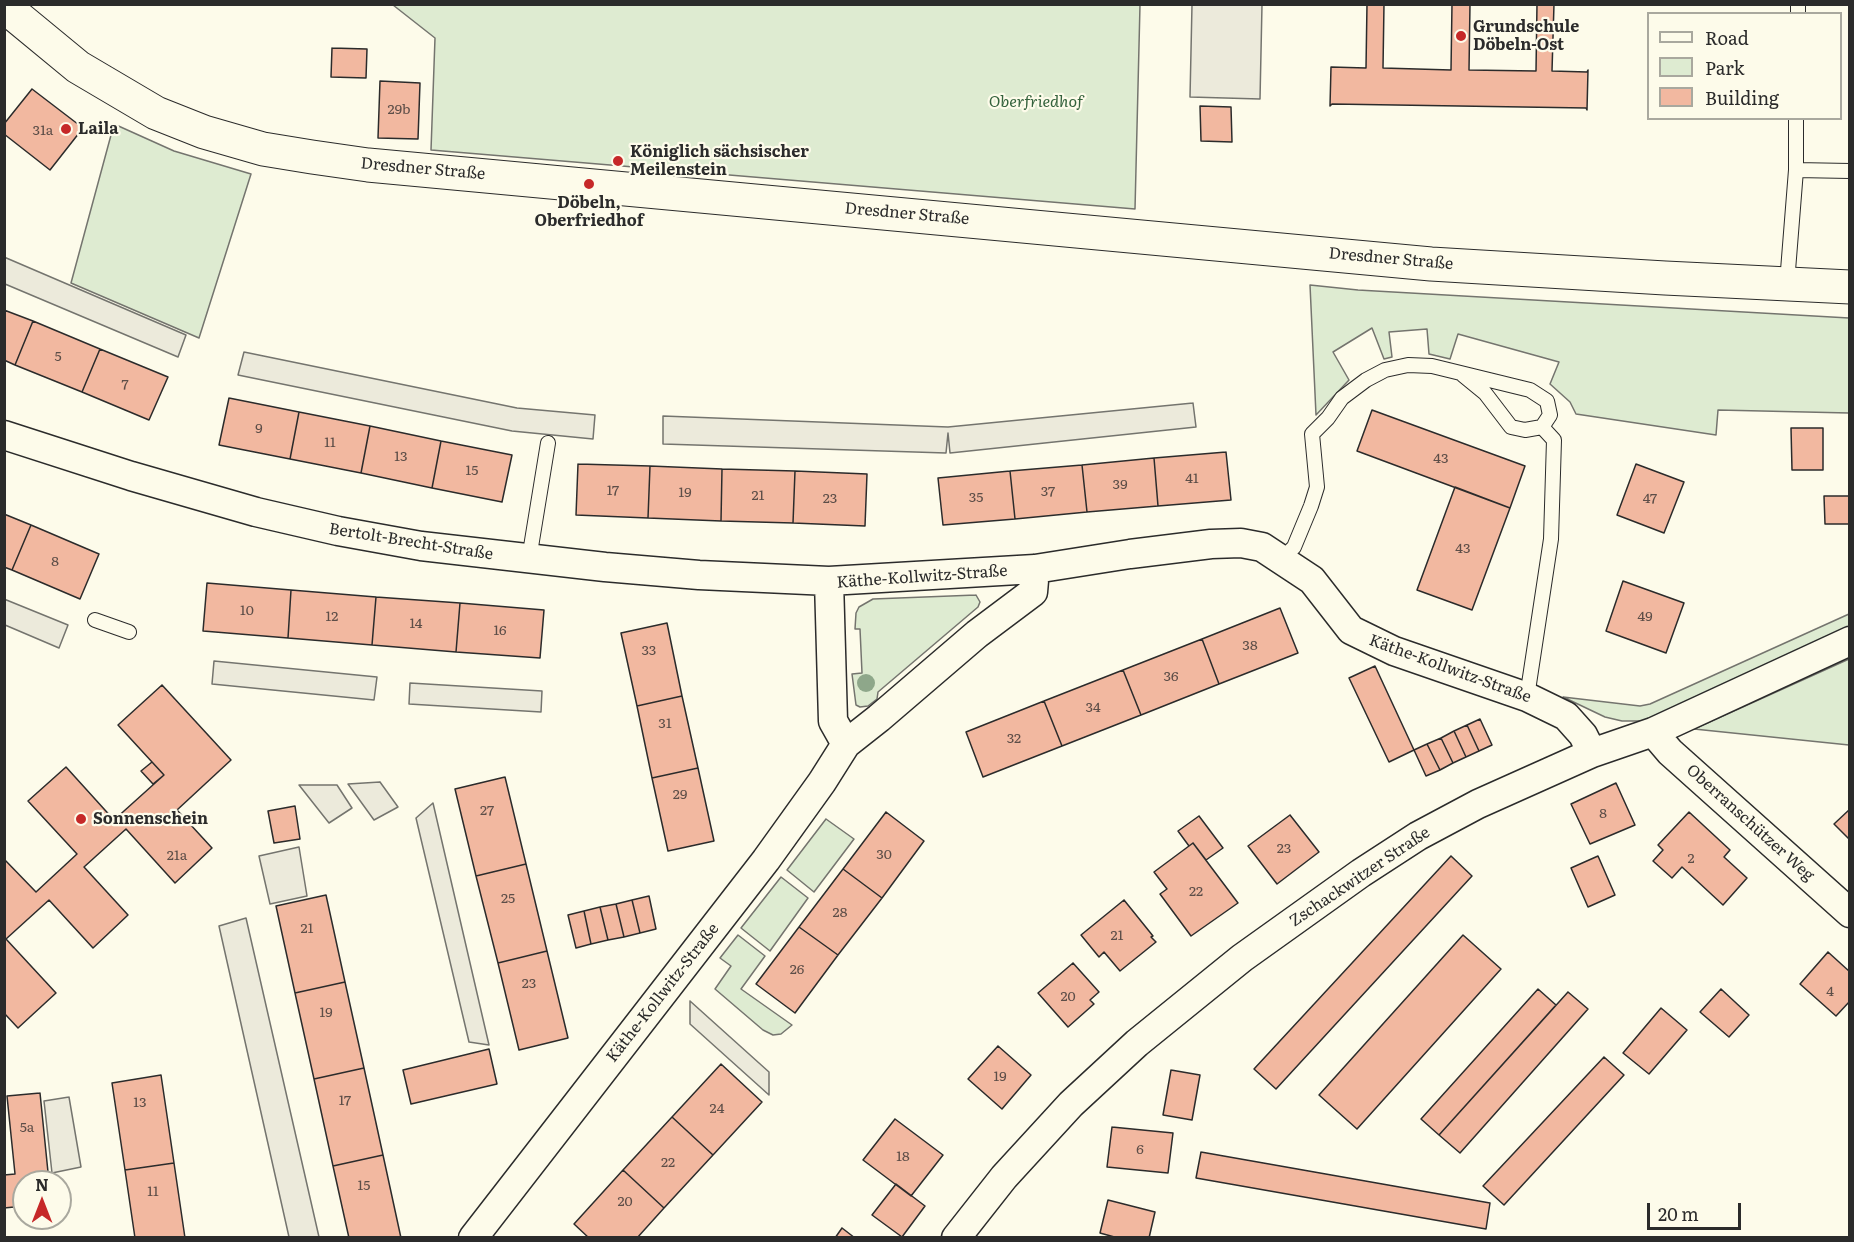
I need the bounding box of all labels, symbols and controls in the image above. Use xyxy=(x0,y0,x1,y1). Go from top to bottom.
legend xyxy=(1647,12,1842,120)
place label: Grundschule Döbeln-Ost xyxy=(1473,17,1579,55)
text: Road xyxy=(1705,24,1749,51)
marker: Grundschule Döbeln-Ost xyxy=(1454,29,1468,43)
text: Park xyxy=(1705,54,1744,81)
text: Building xyxy=(1705,84,1779,111)
park label: Oberfriedhof xyxy=(989,92,1083,112)
house number: 29b xyxy=(388,102,410,118)
place label: Laila xyxy=(78,119,119,139)
marker: Laila xyxy=(59,122,73,136)
house number: 31a xyxy=(33,123,53,139)
place label: Königlich sächsischer Meilenstein xyxy=(630,142,809,180)
street label: Dresdner Straße xyxy=(360,154,486,184)
marker: Königlich sächsischer Meilenstein xyxy=(611,154,625,168)
marker: Döbeln, Oberfriedhof xyxy=(582,177,596,191)
place label: Döbeln, Oberfriedhof xyxy=(534,193,644,231)
street label: Dresdner Straße xyxy=(844,199,970,229)
street label: Dresdner Straße xyxy=(1328,244,1454,274)
house number: 5 xyxy=(54,349,62,365)
house number: 7 xyxy=(121,377,129,393)
house number: 9 xyxy=(255,421,263,437)
house number: 11 xyxy=(324,435,336,451)
house number: 13 xyxy=(394,449,408,465)
house number: 43 xyxy=(1433,451,1449,467)
house number: 15 xyxy=(466,463,478,479)
house number: 41 xyxy=(1185,471,1199,487)
house number: 39 xyxy=(1113,477,1127,493)
house number: 17 xyxy=(607,483,619,499)
house number: 37 xyxy=(1041,484,1055,500)
house number: 19 xyxy=(678,485,692,501)
house number: 21 xyxy=(752,488,764,504)
house number: 35 xyxy=(969,490,983,506)
house number: 23 xyxy=(823,491,837,507)
house number: 47 xyxy=(1643,491,1657,507)
street label: Bertolt-Brecht-Straße xyxy=(328,520,494,564)
house number: 43 xyxy=(1455,541,1471,557)
house number: 8 xyxy=(51,554,59,570)
street label: Käthe-Kollwitz-Straße xyxy=(836,561,1008,593)
house number: 10 xyxy=(240,603,254,619)
house number: 12 xyxy=(326,609,338,625)
house number: 49 xyxy=(1637,609,1653,625)
house number: 14 xyxy=(410,616,422,632)
house number: 16 xyxy=(493,623,507,639)
street label: Käthe-Kollwitz-Straße xyxy=(1366,631,1534,707)
house number: 38 xyxy=(1242,638,1258,654)
house number: 33 xyxy=(642,643,656,659)
house number: 36 xyxy=(1163,669,1179,685)
house number: 34 xyxy=(1085,700,1101,716)
house number: 31 xyxy=(658,716,672,732)
house number: 32 xyxy=(1007,731,1021,747)
street label: Oberranschützer Weg xyxy=(1682,761,1818,885)
house number: 29 xyxy=(673,787,687,803)
house number: 27 xyxy=(480,803,494,819)
house number: 8 xyxy=(1599,806,1607,822)
place label: Sonnenschein xyxy=(93,809,208,829)
marker: Sonnenschein xyxy=(74,812,88,826)
street label: Zschackwitzer Straße xyxy=(1286,823,1434,931)
house number: 23 xyxy=(1277,841,1291,857)
house number: 30 xyxy=(876,847,892,863)
house number: 21a xyxy=(167,848,187,864)
house number: 2 xyxy=(1687,851,1695,867)
house number: 22 xyxy=(1189,884,1203,900)
house number: 25 xyxy=(501,891,515,907)
house number: 28 xyxy=(833,905,847,921)
street label: Käthe-Kollwitz-Straße xyxy=(603,920,723,1066)
house number: 21 xyxy=(301,921,313,937)
house number: 21 xyxy=(1111,928,1123,944)
house number: 26 xyxy=(790,962,804,978)
house number: 23 xyxy=(522,976,536,992)
house number: 4 xyxy=(1826,984,1834,1000)
house number: 20 xyxy=(1060,989,1076,1005)
house number: 19 xyxy=(319,1005,333,1021)
house number: 19 xyxy=(993,1069,1007,1085)
house number: 17 xyxy=(339,1093,351,1109)
house number: 13 xyxy=(133,1095,147,1111)
house number: 24 xyxy=(710,1101,724,1117)
house number: 5a xyxy=(20,1120,34,1136)
house number: 6 xyxy=(1136,1142,1144,1158)
house number: 18 xyxy=(896,1149,910,1165)
house number: 22 xyxy=(661,1155,675,1171)
north arrow xyxy=(12,1170,72,1230)
text: N xyxy=(35,1172,49,1196)
house number: 15 xyxy=(358,1178,370,1194)
house number: 11 xyxy=(147,1184,159,1200)
scale bar xyxy=(1650,1191,1744,1229)
house number: 20 xyxy=(617,1194,633,1210)
text: 20 m xyxy=(1658,1200,1699,1227)

